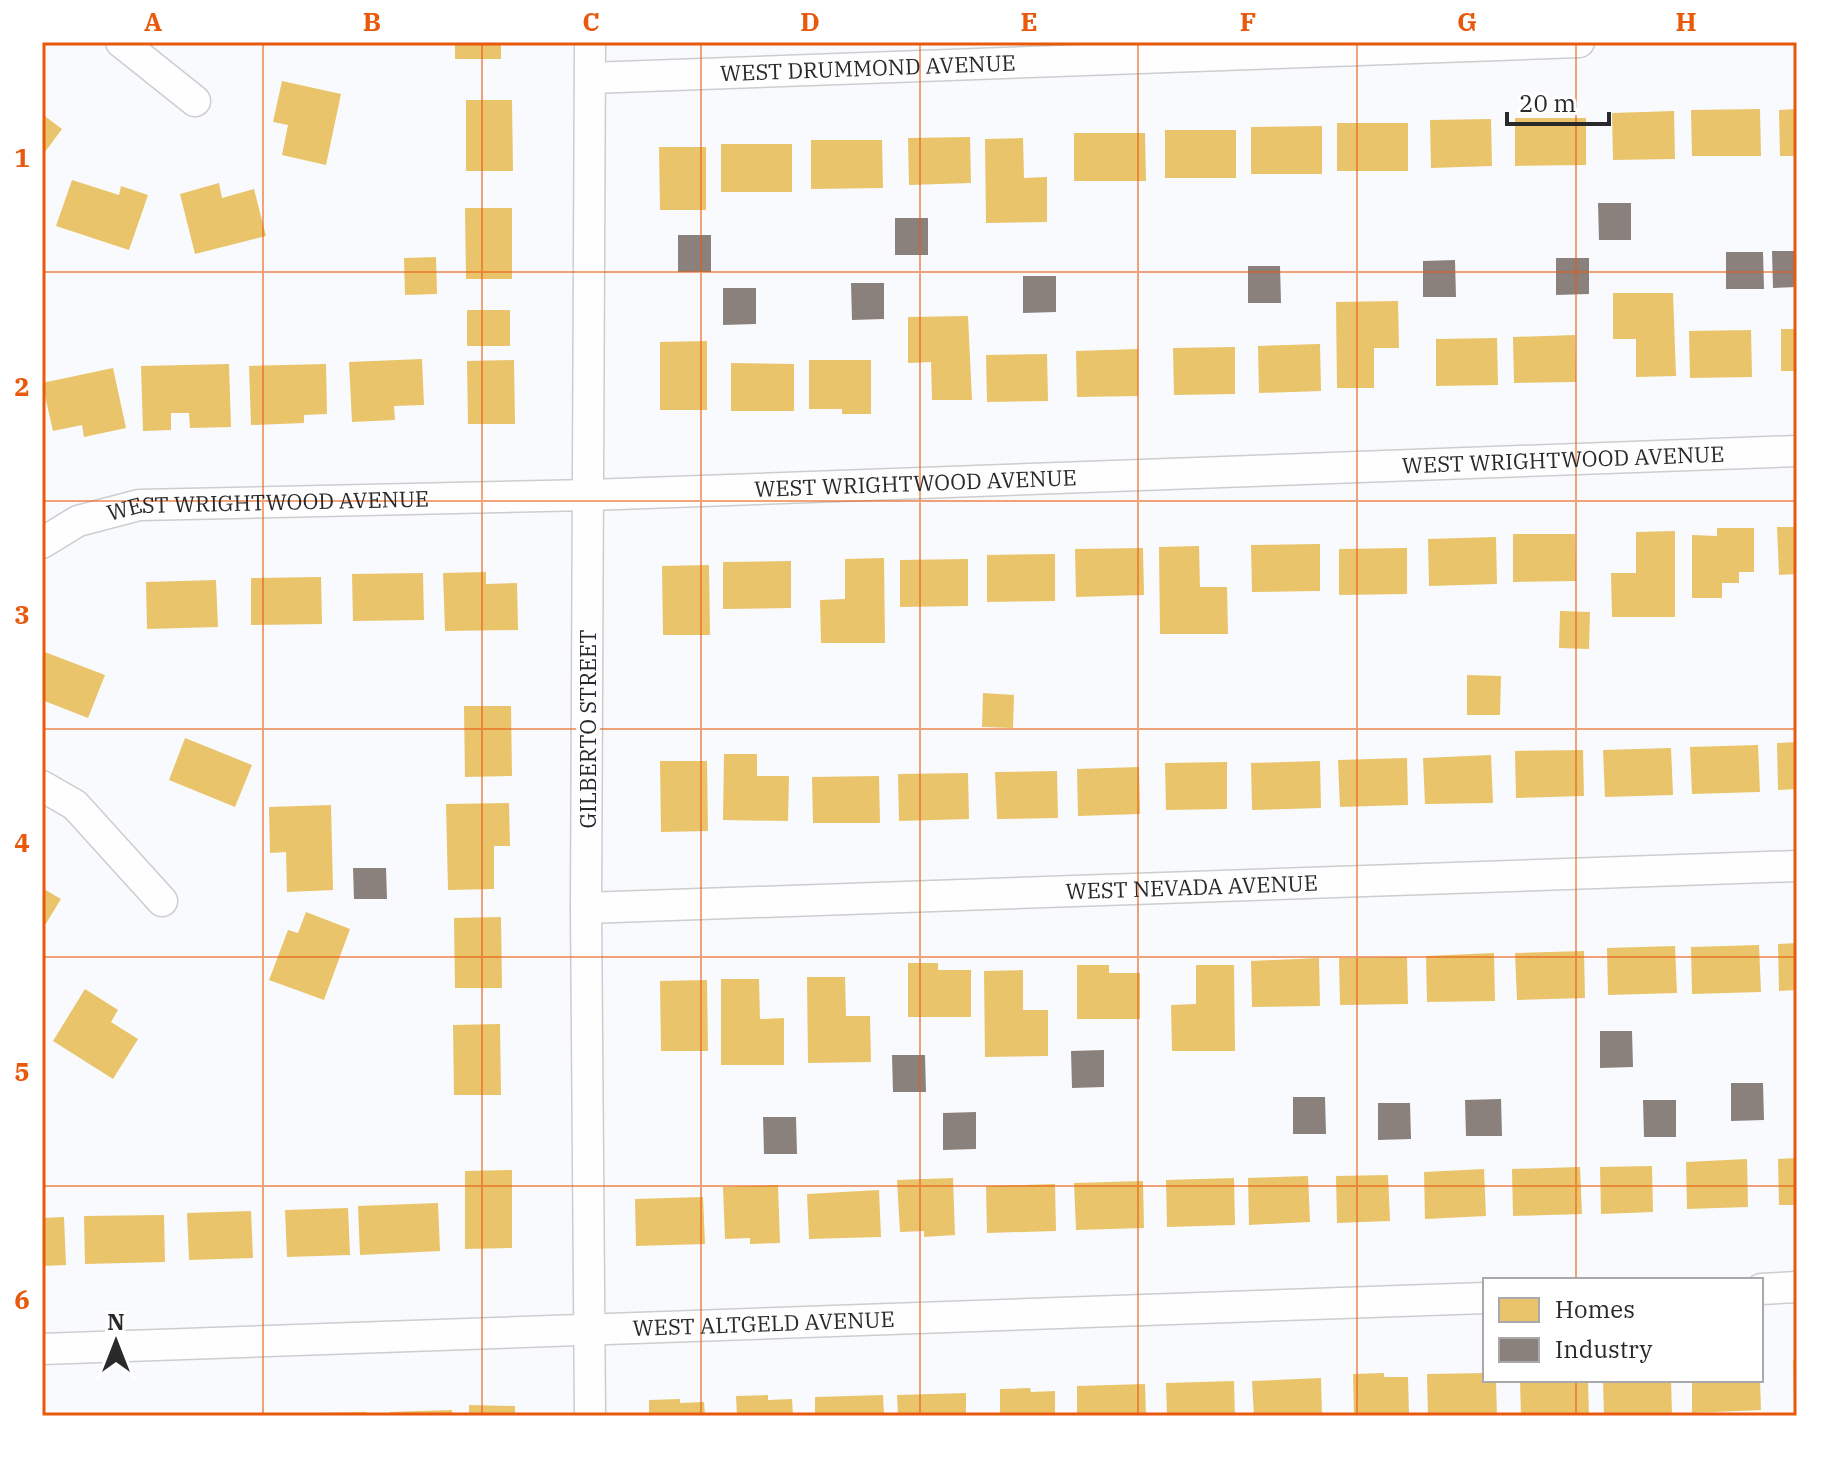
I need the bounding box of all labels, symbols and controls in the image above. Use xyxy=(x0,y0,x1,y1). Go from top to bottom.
text: A xyxy=(144,4,162,38)
text: B xyxy=(363,4,381,38)
text: C xyxy=(582,4,600,38)
text: D xyxy=(800,4,820,38)
text: E xyxy=(1020,4,1038,38)
text: F xyxy=(1240,4,1256,38)
text: G xyxy=(1457,4,1477,38)
text: H xyxy=(1675,4,1697,38)
street label: WEST DRUMMOND AVENUE xyxy=(719,48,1016,87)
scale bar xyxy=(1507,76,1609,126)
text: 20 m xyxy=(1519,87,1576,119)
text: 1 xyxy=(14,140,30,174)
text: 2 xyxy=(14,369,30,403)
street label: WEST WRIGHTWOOD AVENUE xyxy=(1401,439,1725,479)
street label: WEST WRIGHTWOOD AVENUE xyxy=(754,462,1077,503)
street label: WEST WRIGHTWOOD AVENUE xyxy=(104,484,429,527)
text: 3 xyxy=(14,597,30,631)
street label: GILBERTO STREET xyxy=(573,630,602,829)
text: 4 xyxy=(14,825,30,859)
street label: WEST NEVADA AVENUE xyxy=(1065,868,1318,905)
text: 5 xyxy=(14,1054,30,1088)
legend xyxy=(1483,1278,1763,1382)
text: 6 xyxy=(14,1282,30,1316)
text: Homes xyxy=(1555,1293,1635,1325)
north arrow xyxy=(76,1302,156,1382)
street label: WEST ALTGELD AVENUE xyxy=(632,1304,895,1342)
text: N xyxy=(107,1307,125,1336)
text: Industry xyxy=(1555,1333,1652,1365)

